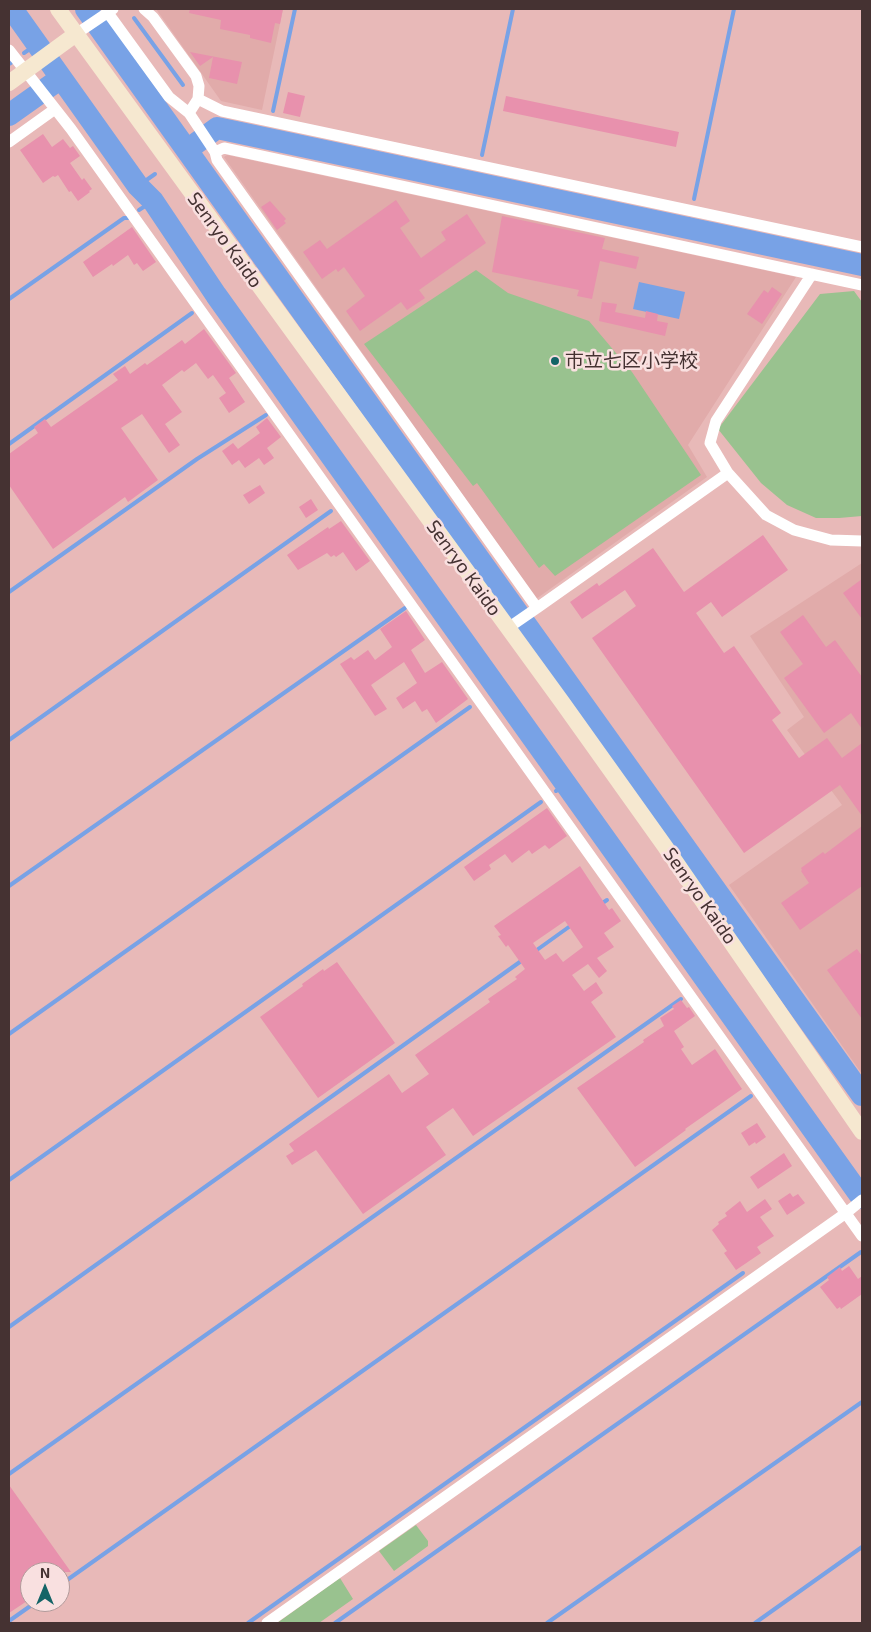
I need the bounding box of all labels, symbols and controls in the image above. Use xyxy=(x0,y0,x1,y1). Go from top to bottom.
street label: Senryo Kaido xyxy=(183,188,267,292)
place label: 市立七区小学校 xyxy=(565,350,698,372)
marker: 市立七区小学校 xyxy=(549,355,561,367)
street label: Senryo Kaido xyxy=(422,516,506,620)
street label: Senryo Kaido xyxy=(658,843,742,949)
north arrow xyxy=(20,1562,70,1612)
text: N xyxy=(40,1564,50,1581)

